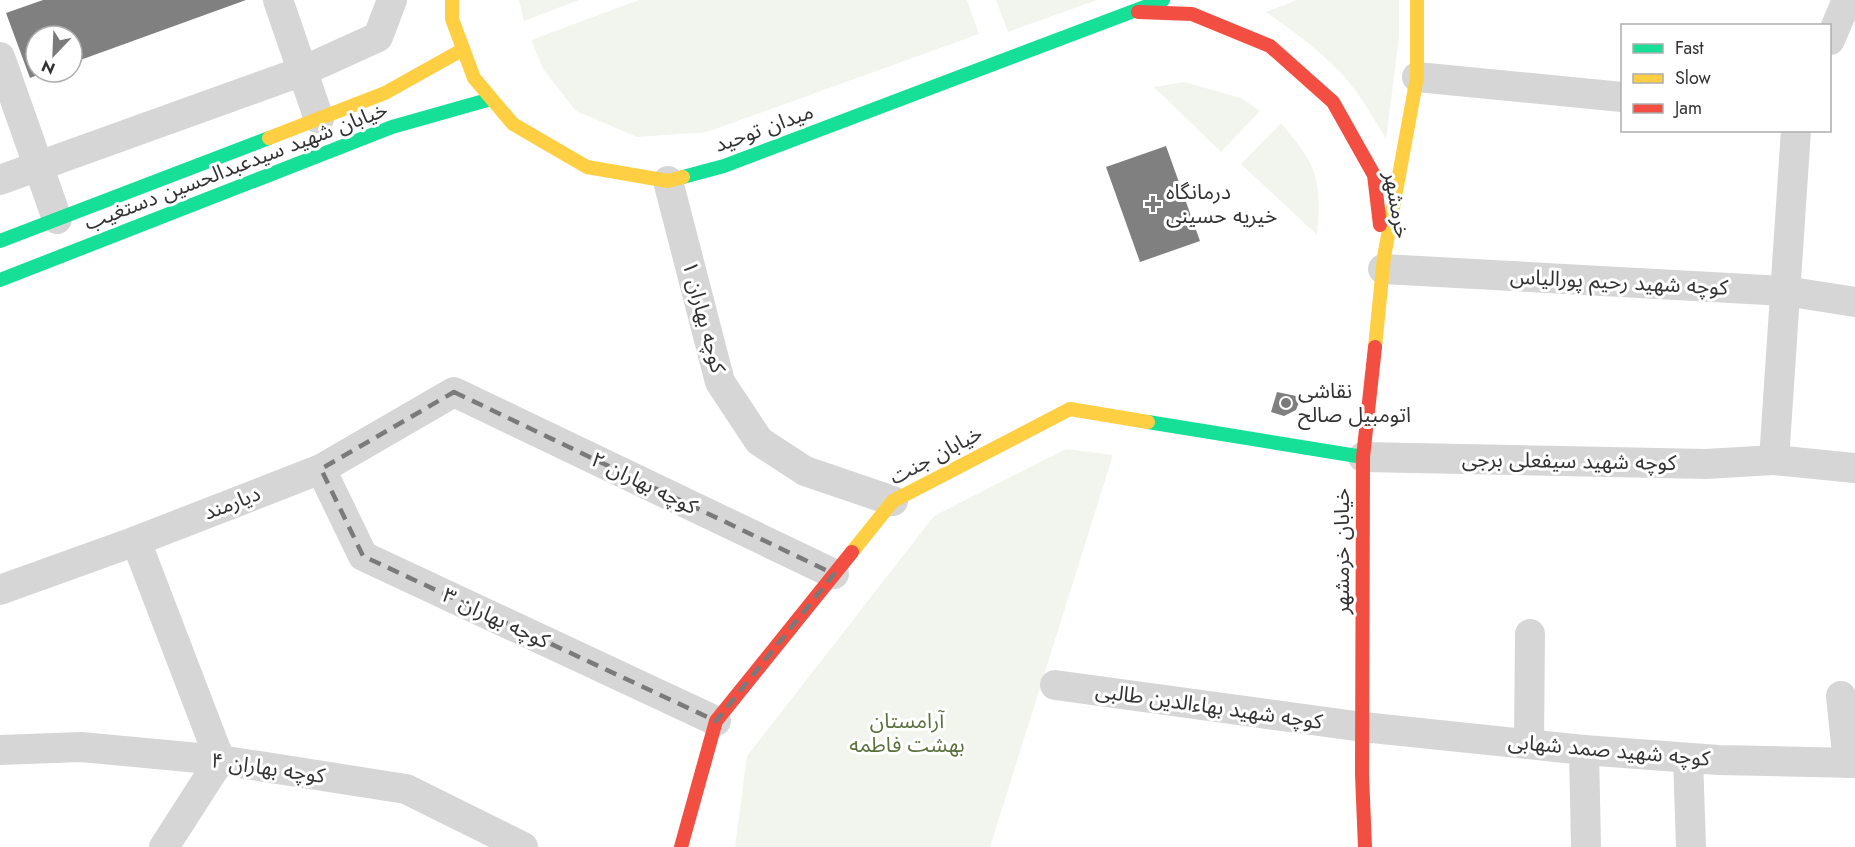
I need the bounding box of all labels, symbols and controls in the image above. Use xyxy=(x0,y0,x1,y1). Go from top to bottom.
north arrow xyxy=(24,24,84,84)
legend xyxy=(1621,24,1831,132)
text: Fast xyxy=(1675,35,1704,61)
text: N xyxy=(38,54,59,80)
text: Slow xyxy=(1675,65,1712,91)
street label: خیابان شهید سیدعبدالحسین دستغیب xyxy=(80,94,392,238)
text: Jam xyxy=(1673,95,1702,121)
street label: میدان توحید xyxy=(710,96,818,160)
street label: خرمشهر xyxy=(1376,168,1418,241)
place label: درمانگاه خیریه حسینی xyxy=(1166,177,1277,231)
marker: درمانگاه خیریه حسینی xyxy=(1144,195,1162,213)
street label: کوچه بهاران ۱ xyxy=(675,258,733,377)
street label: کوچه شهید رحیم پورالیاس xyxy=(1509,261,1729,303)
place label: نقاشی اتومبیل صالح xyxy=(1298,376,1411,430)
marker: نقاشی اتومبیل صالح xyxy=(1279,396,1293,410)
street label: خیابان جنت xyxy=(884,418,988,492)
street label: کوچه بهاران ۲ xyxy=(586,444,702,522)
street label: کوچه شهید سیفعلی برجی xyxy=(1462,444,1677,478)
street label: دیارمند xyxy=(199,478,265,528)
street label: خیابان خرمشهر xyxy=(1327,488,1357,615)
street label: کوچه بهاران ۳ xyxy=(438,580,555,656)
street label: کوچه شهید بهاءالدین طالبی xyxy=(1094,675,1325,737)
park label: آرامستان بهشت فاطمه xyxy=(849,706,965,760)
street label: کوچه شهید صمد شهابی xyxy=(1507,726,1712,774)
street label: کوچه بهاران ۴ xyxy=(209,745,327,791)

